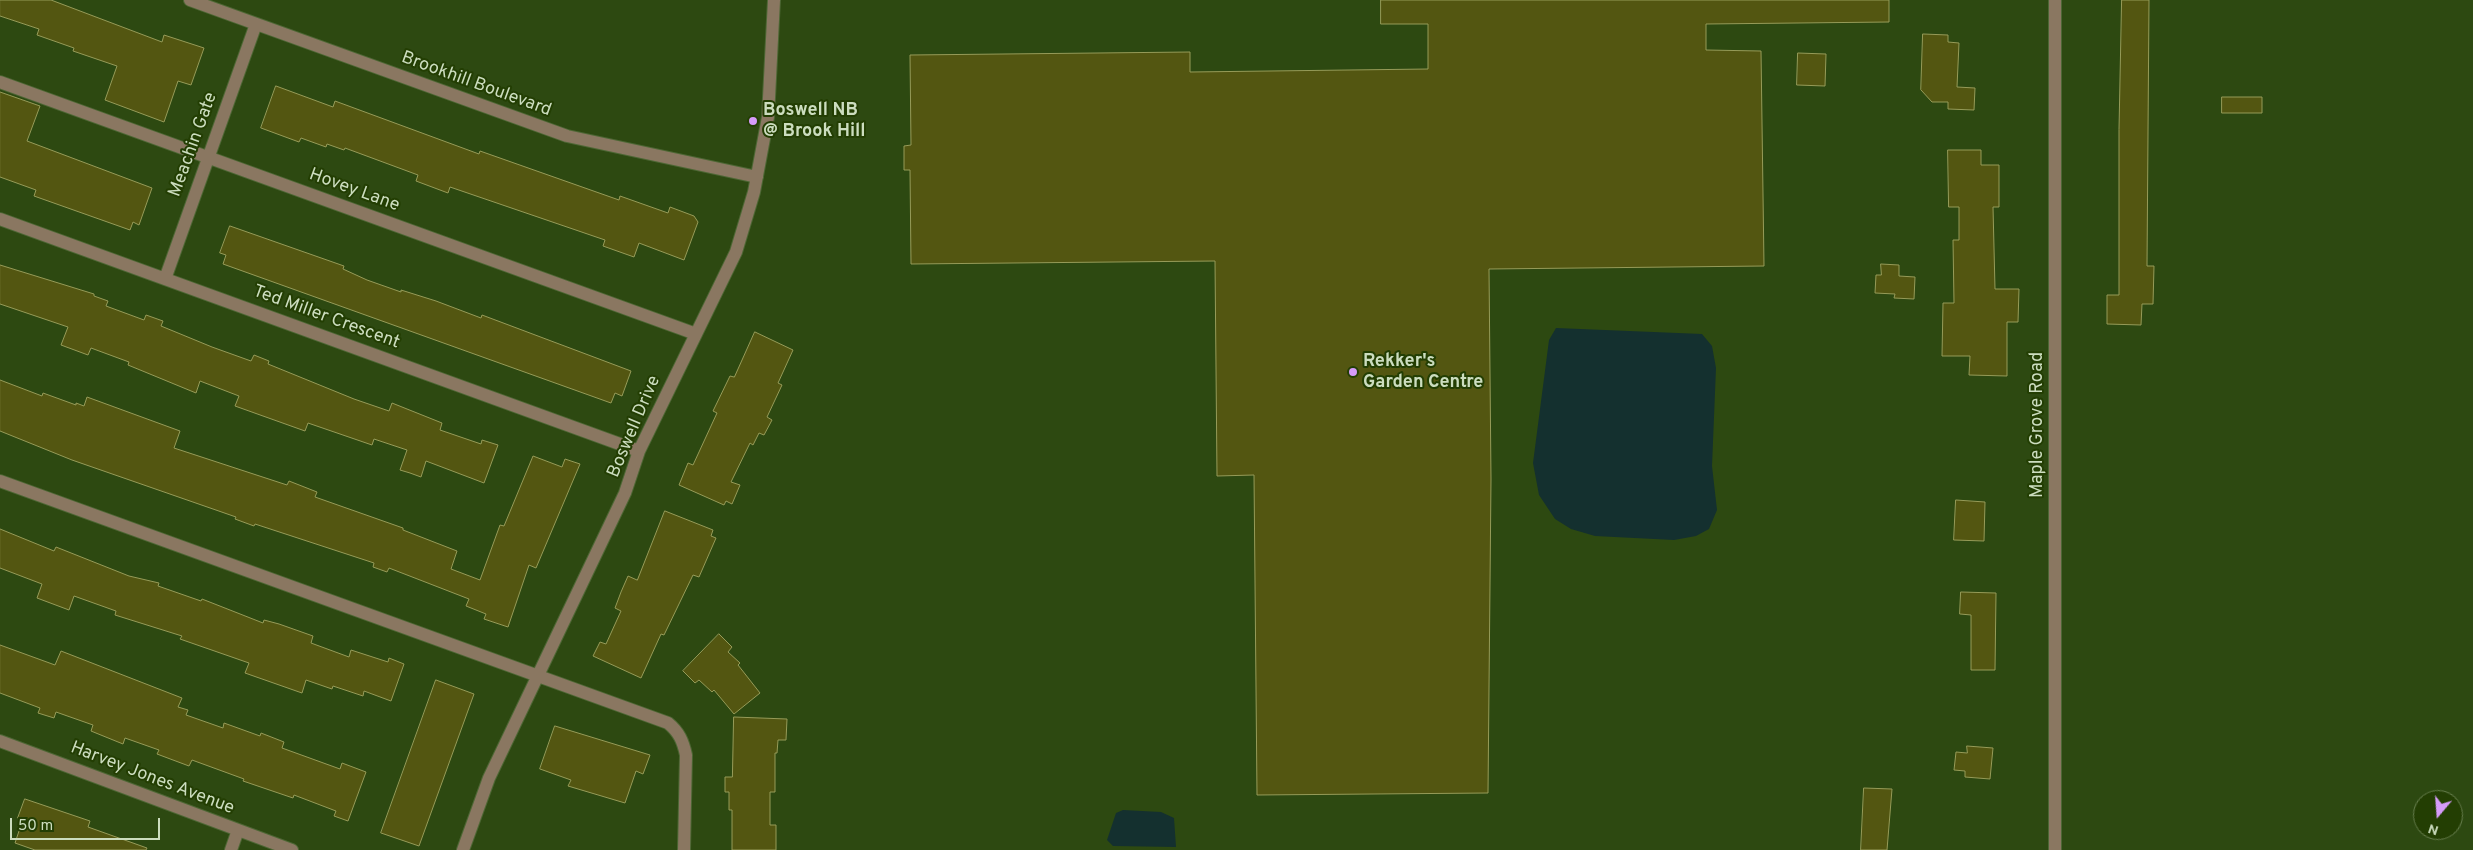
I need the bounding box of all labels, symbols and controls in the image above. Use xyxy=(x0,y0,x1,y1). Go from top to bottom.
street label: Brookhill Boulevard xyxy=(398,48,554,122)
street label: Meachin Gate xyxy=(165,90,223,200)
place label: Boswell NB @ Brook Hill xyxy=(763,100,866,142)
marker: Boswell NB @ Brook Hill xyxy=(747,115,759,127)
street label: Hovey Lane xyxy=(306,165,402,217)
street label: Ted Miller Crescent xyxy=(250,281,402,355)
place label: Rekker's Garden Centre xyxy=(1363,351,1483,394)
street label: Maple Grove Road xyxy=(2027,352,2049,498)
marker: Rekker's Garden Centre xyxy=(1347,366,1359,378)
street label: Boswell Drive xyxy=(604,373,666,481)
street label: Harvey Jones Avenue xyxy=(67,738,237,820)
north arrow xyxy=(2413,790,2463,840)
scale bar xyxy=(12,808,162,840)
text: 50 m xyxy=(18,817,53,836)
text: N xyxy=(2426,819,2441,838)

